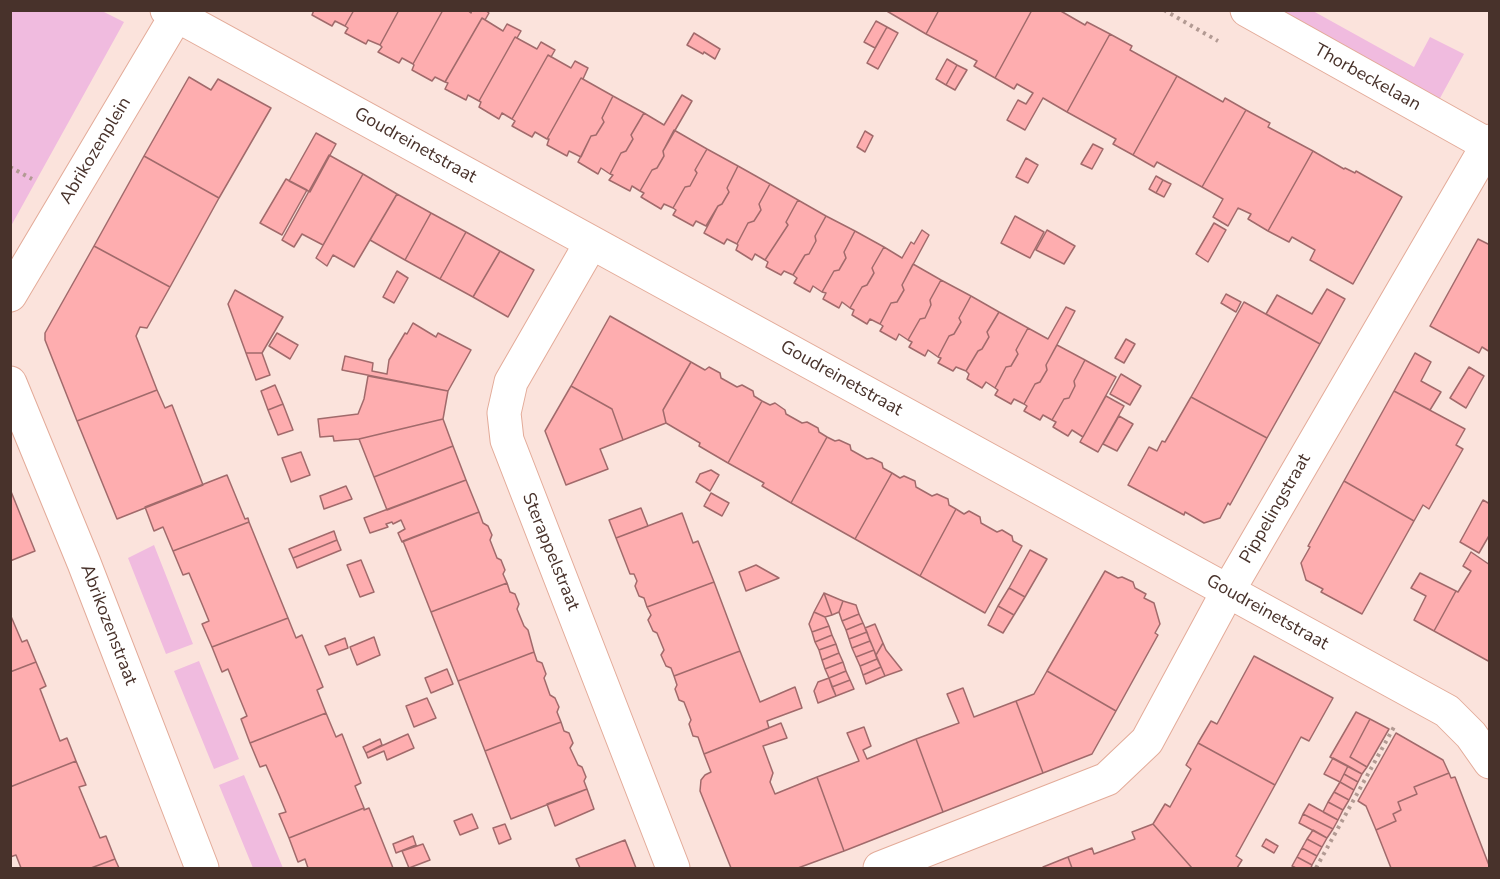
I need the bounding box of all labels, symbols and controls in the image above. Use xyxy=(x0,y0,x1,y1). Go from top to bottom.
street label: Thorbeckelaan xyxy=(1310,40,1424,116)
street label: Abrikozenplein xyxy=(56,94,136,208)
street label: Goudreinetstraat xyxy=(350,103,480,189)
street label: Goudreinetstraat xyxy=(776,336,906,422)
street label: Pippelingstraat xyxy=(1236,450,1316,568)
street label: Sterappelstraat xyxy=(517,490,583,614)
street label: Abrikozenstraat xyxy=(75,562,141,688)
street label: Goudreinetstraat xyxy=(1202,570,1332,656)

